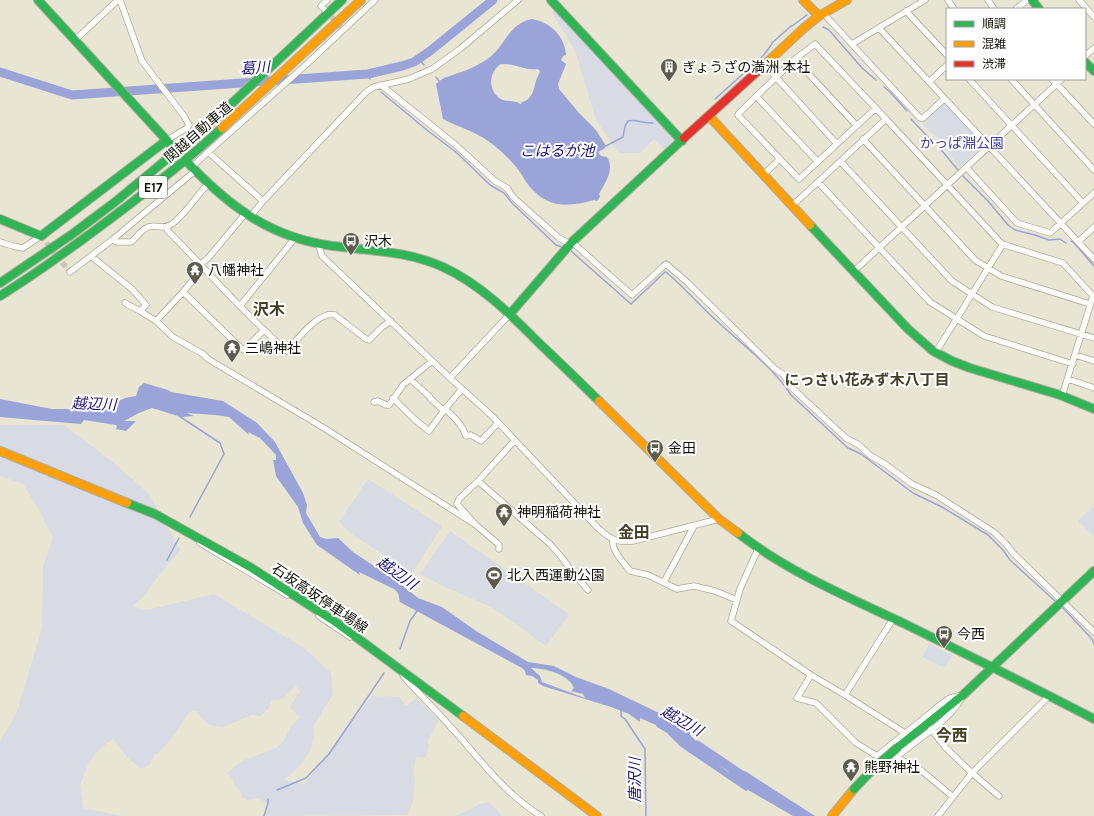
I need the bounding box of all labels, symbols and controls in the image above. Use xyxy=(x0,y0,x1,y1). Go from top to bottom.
legend xyxy=(946,8,1086,80)
text: 順調 xyxy=(982,17,1006,31)
text: 混雑 xyxy=(982,37,1006,51)
building icon: ぎょうざの満洲 本社 xyxy=(659,57,679,82)
text: 渋滞 xyxy=(982,57,1006,71)
water label: 葛川 xyxy=(239,58,273,78)
place label: ぎょうざの満洲 本社 xyxy=(682,59,811,76)
street label: 関越自動車道 xyxy=(161,98,236,166)
park label: かっぱ淵公園 xyxy=(920,135,1004,152)
water label: こはるが池 xyxy=(519,142,596,160)
road number: E17 xyxy=(139,176,167,198)
bus stop icon: 沢木 xyxy=(341,231,361,256)
place label: 沢木 xyxy=(364,233,392,250)
temple icon: 八幡神社 xyxy=(185,260,205,285)
place label: 八幡神社 xyxy=(208,262,264,279)
district label: 沢木 xyxy=(253,300,285,319)
temple icon: 三嶋神社 xyxy=(222,338,242,363)
place label: 三嶋神社 xyxy=(245,340,301,357)
district label: にっさい花みず木八丁目 xyxy=(784,371,950,389)
water label: 越辺川 xyxy=(71,394,119,414)
bus stop icon: 金田 xyxy=(645,438,665,463)
place label: 金田 xyxy=(668,440,696,457)
temple icon: 神明稲荷神社 xyxy=(494,502,514,527)
place label: 神明稲荷神社 xyxy=(517,504,601,521)
district label: 金田 xyxy=(618,523,650,542)
water label: 越辺川 xyxy=(373,553,422,594)
street label: 石坂高坂停車場線 xyxy=(269,560,371,637)
sports icon: 北入西運動公園 xyxy=(484,565,504,590)
place label: 北入西運動公園 xyxy=(507,567,605,584)
bus stop icon: 今西 xyxy=(934,624,954,649)
place label: 今西 xyxy=(957,626,985,643)
water label: 越辺川 xyxy=(658,702,708,741)
district label: 今西 xyxy=(936,726,968,745)
water label: 唐沢川 xyxy=(626,756,644,803)
temple icon: 熊野神社 xyxy=(841,757,861,782)
place label: 熊野神社 xyxy=(864,759,920,776)

